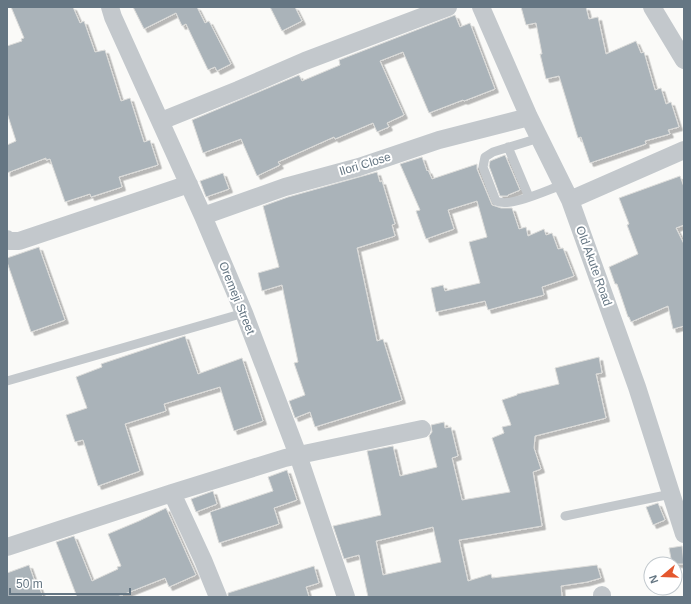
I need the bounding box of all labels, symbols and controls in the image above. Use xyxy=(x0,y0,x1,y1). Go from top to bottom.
street label: Ilori Close xyxy=(337,149,393,178)
street label: Old Akute Road xyxy=(573,224,615,308)
street label: Oremeji Street xyxy=(216,260,258,337)
north arrow xyxy=(643,556,683,596)
scale bar xyxy=(10,570,130,596)
text: N xyxy=(647,573,661,585)
text: 50 m xyxy=(16,577,43,591)

